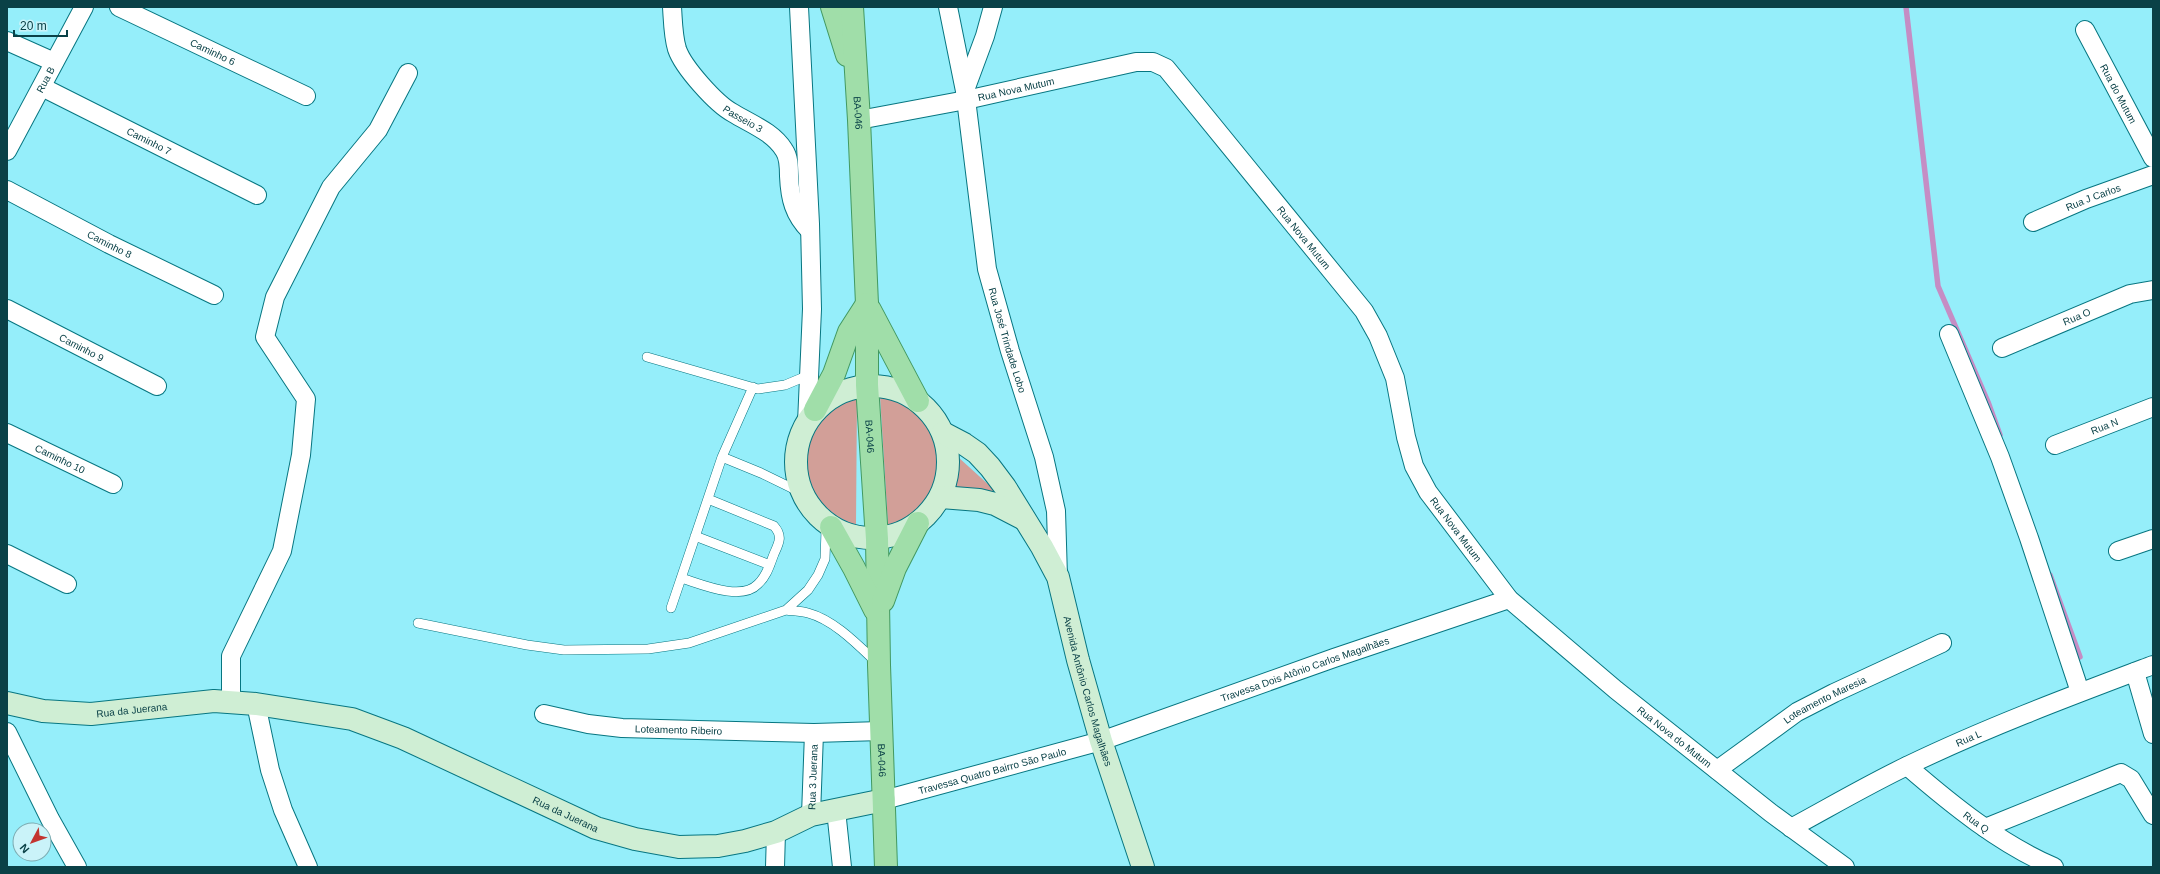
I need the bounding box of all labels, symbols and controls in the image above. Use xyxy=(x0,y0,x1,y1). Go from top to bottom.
scale bar xyxy=(14,12,67,38)
text: 20 m xyxy=(20,19,47,33)
street label: Caminho 6 xyxy=(189,36,238,67)
street label: Rua do Mutum xyxy=(2099,62,2139,125)
street label: Rua B xyxy=(34,64,57,94)
street label: Rua Nova Mutum xyxy=(977,75,1055,103)
street label: BA-046 xyxy=(852,96,865,130)
street label: Passeio 3 xyxy=(721,103,765,134)
street label: Caminho 7 xyxy=(125,125,174,157)
street label: Rua J Carlos xyxy=(2064,182,2122,213)
street label: Rua Nova Mutum xyxy=(1275,204,1333,271)
street label: Caminho 8 xyxy=(86,228,134,260)
street label: Rua José Trindade Lobo xyxy=(987,286,1029,394)
street label: Rua O xyxy=(2061,306,2092,327)
street label: Caminho 9 xyxy=(58,331,106,364)
street label: Rua N xyxy=(2089,416,2120,436)
street label: BA-046 xyxy=(864,419,877,454)
street label: Caminho 10 xyxy=(33,442,87,475)
street label: Rua Nova Mutum xyxy=(1428,495,1484,564)
street label: Avenida Antônio Carlos Magalhães xyxy=(1062,615,1114,768)
street label: Travessa Dois Atônio Carlos Magalhães xyxy=(1219,634,1390,703)
street label: Loteamento Maresia xyxy=(1781,673,1868,726)
street label: Rua da Juerana xyxy=(96,700,168,719)
street label: Rua Nova do Mutum xyxy=(1635,704,1714,769)
street label: Loteamento Ribeiro xyxy=(635,723,723,736)
street label: Rua L xyxy=(1954,727,1983,748)
street label: BA-046 xyxy=(876,743,888,778)
street label: Rua 3 Juerana xyxy=(806,744,819,810)
street label: Travessa Quatro Bairro São Paulo xyxy=(917,745,1068,796)
street label: Rua da Juerana xyxy=(531,794,601,834)
street label: Rua Q xyxy=(1961,809,1991,835)
north arrow xyxy=(12,822,52,862)
text: N xyxy=(17,842,32,855)

